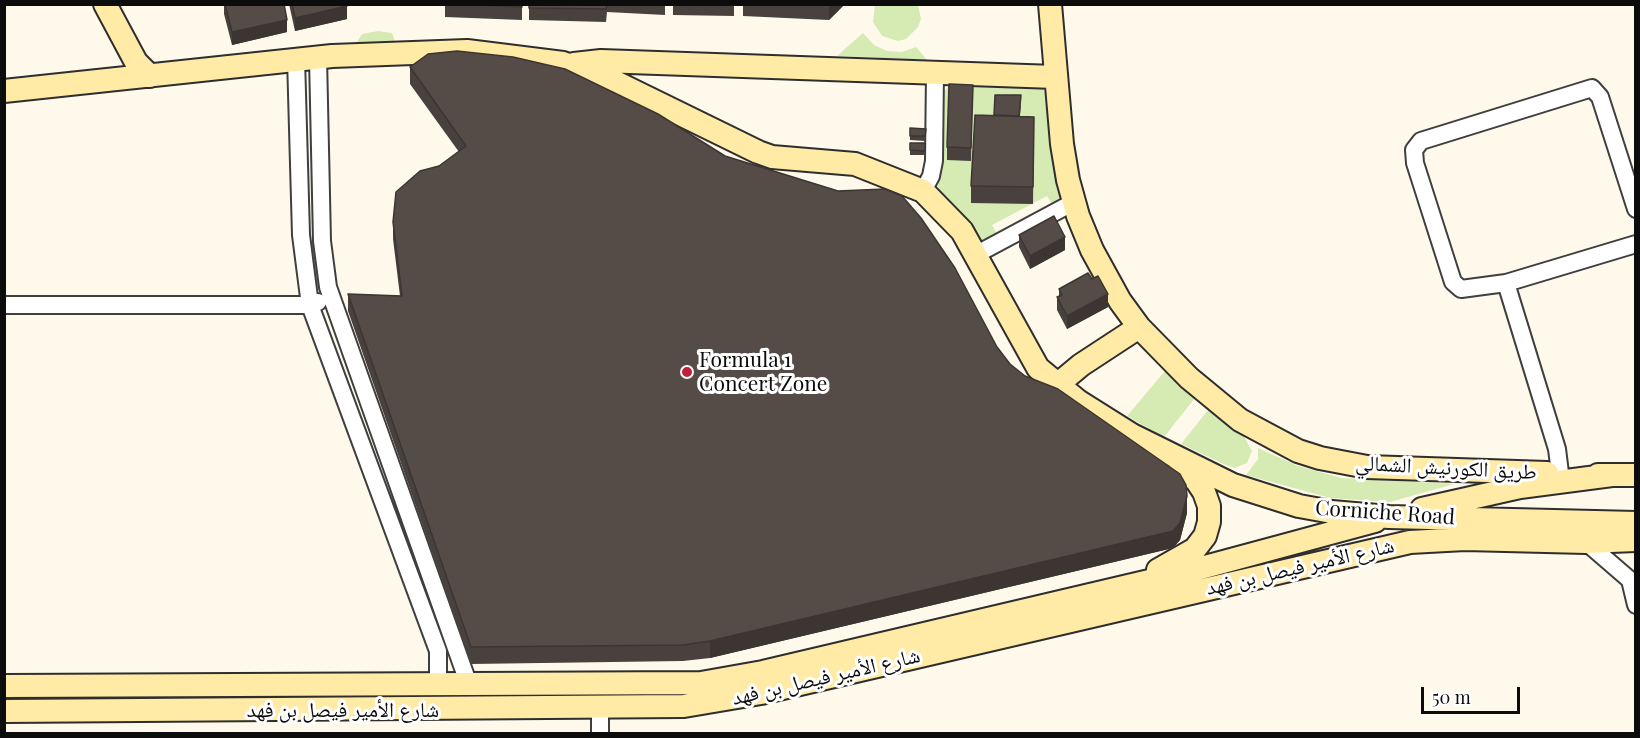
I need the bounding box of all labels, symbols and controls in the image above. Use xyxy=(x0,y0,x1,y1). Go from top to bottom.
place label: Formula 1 Concert Zone xyxy=(699,347,827,397)
marker: Formula 1 Concert Zone xyxy=(680,365,694,379)
street label: طريق الكورنيش الشمالي xyxy=(1355,451,1537,485)
street label: Corniche Road xyxy=(1314,496,1456,530)
street label: شارع الأمير فيصل بن فهد xyxy=(1203,533,1397,601)
street label: شارع الأمير فيصل بن فهد xyxy=(729,643,923,711)
scale bar xyxy=(1424,675,1523,713)
text: 50 m xyxy=(1432,685,1471,709)
street label: شارع الأمير فيصل بن فهد xyxy=(247,697,439,723)

